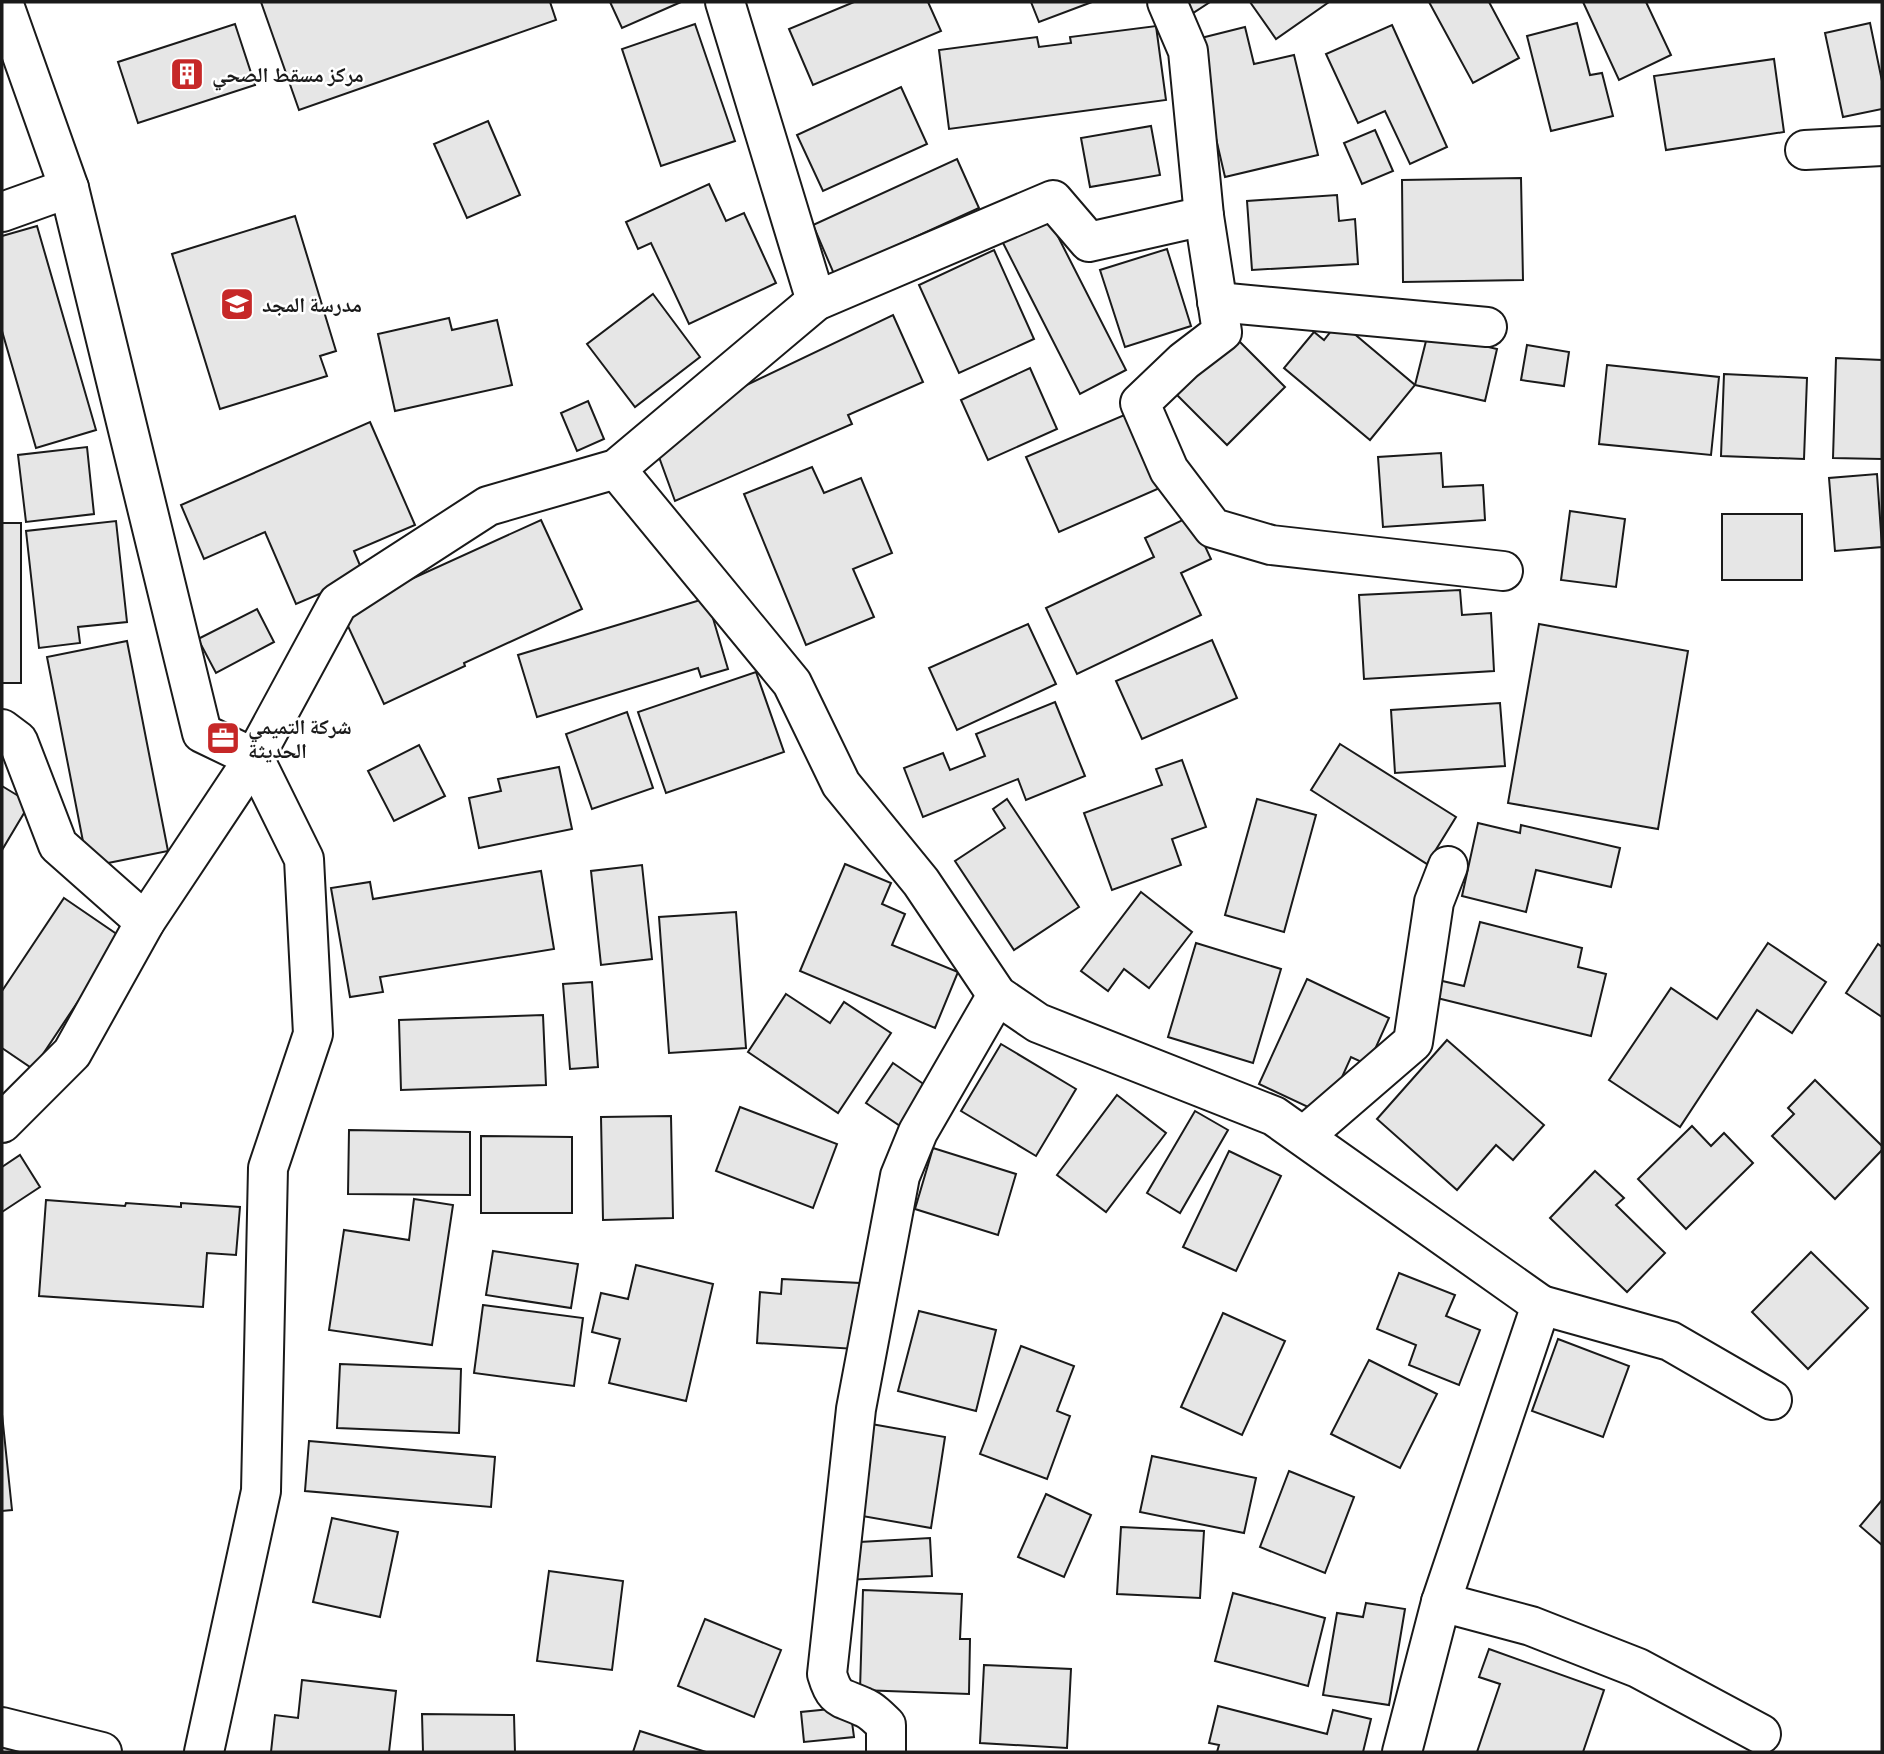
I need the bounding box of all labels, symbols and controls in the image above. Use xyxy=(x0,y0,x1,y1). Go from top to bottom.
building icon: مركز مسقط الصحي xyxy=(168,55,206,93)
place label: مركز مسقط الصحي xyxy=(212,60,364,91)
school or university icon: مدرسة المجد xyxy=(218,285,256,323)
place label: مدرسة المجد xyxy=(262,290,362,318)
place label: شركة التميمي الحديثة xyxy=(248,712,352,764)
office icon: شركة التميمي الحديثة xyxy=(204,719,242,757)

